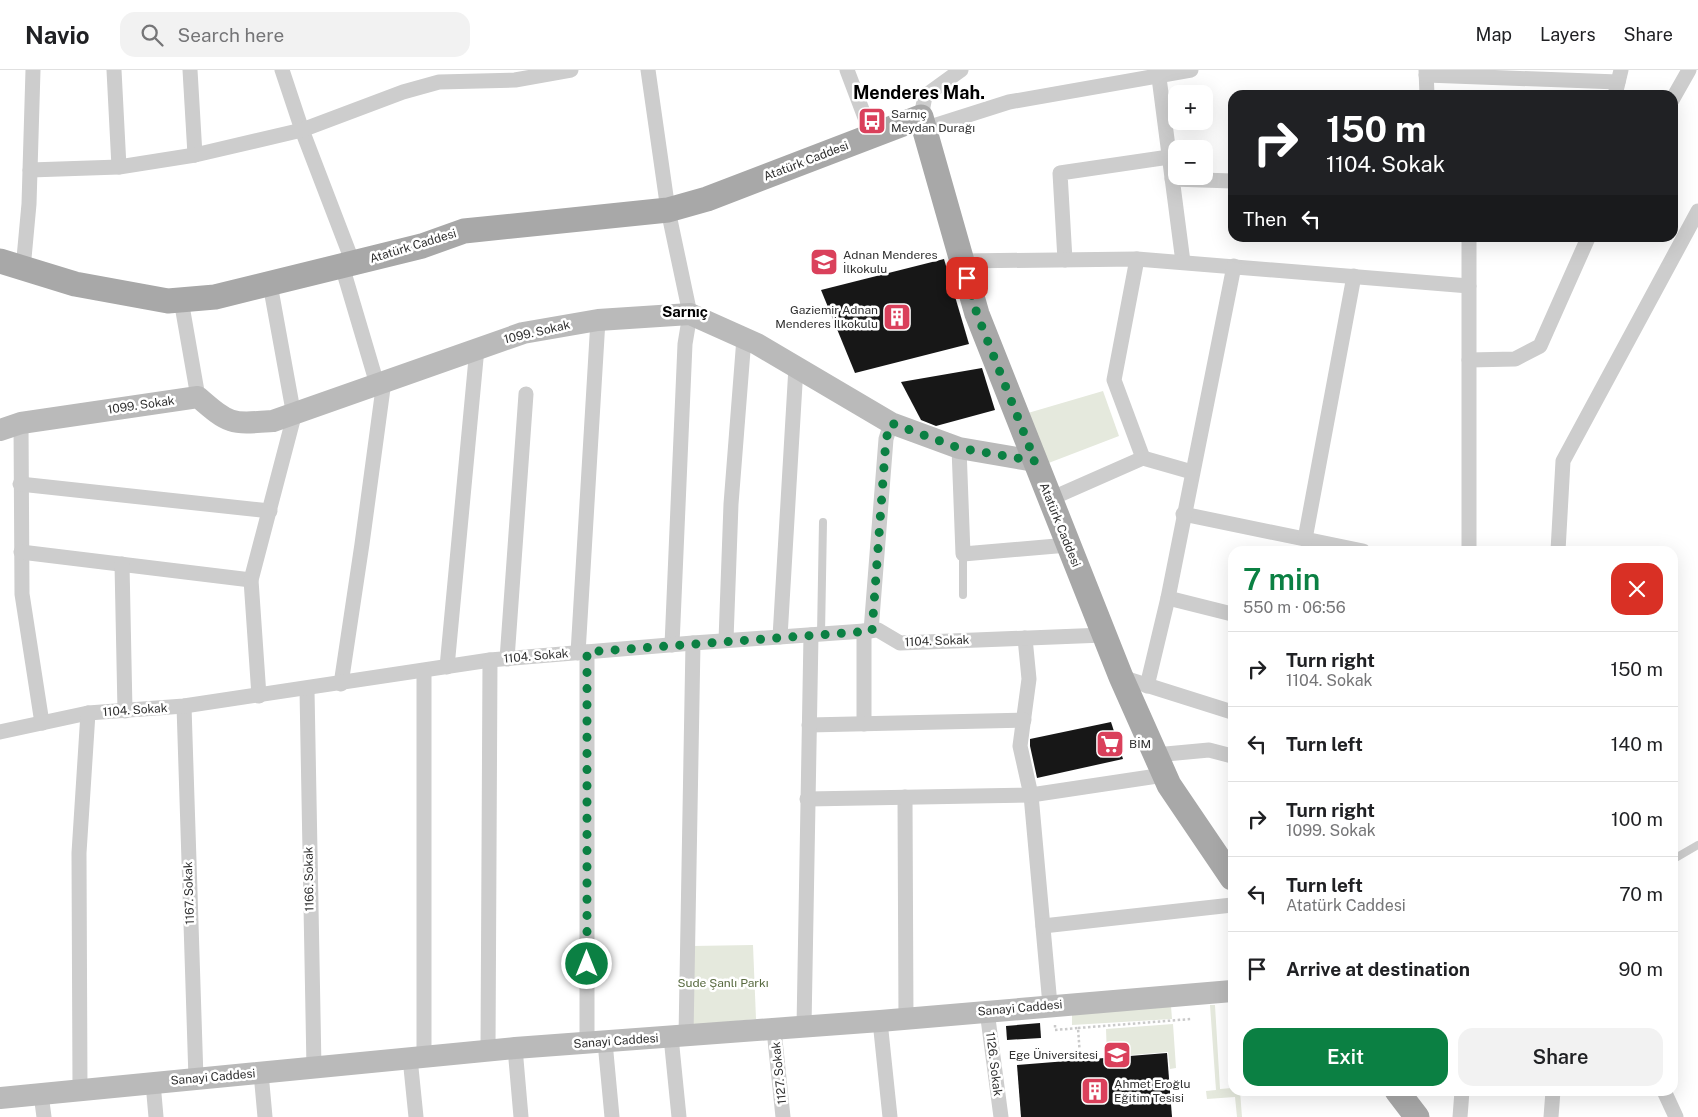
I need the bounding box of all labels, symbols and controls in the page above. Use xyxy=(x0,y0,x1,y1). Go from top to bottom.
search box xyxy=(120,12,470,57)
text: Navio xyxy=(25,21,90,49)
icon: search xyxy=(138,21,166,49)
text: Search here xyxy=(178,24,284,46)
text: Map xyxy=(1476,24,1512,45)
text: Layers xyxy=(1540,24,1596,45)
text: Share xyxy=(1624,24,1673,45)
district label: Menderes Mah. xyxy=(853,82,985,103)
map controls xyxy=(1168,85,1213,185)
button: + xyxy=(1168,85,1213,130)
bus stop icon: Sarnıç Meydan Durağı xyxy=(857,106,887,136)
place label: Sarnıç Meydan Durağı xyxy=(891,107,975,135)
text: 150 m xyxy=(1326,109,1426,150)
icon: right xyxy=(1243,110,1308,175)
street label: Atatürk Caddesi xyxy=(762,138,850,184)
button: − xyxy=(1168,140,1213,185)
text: 1104. Sokak xyxy=(1326,151,1445,177)
icon: left xyxy=(1297,205,1325,233)
text: Then xyxy=(1243,208,1287,230)
street label: Atatürk Caddesi xyxy=(368,226,458,266)
school or university icon: Adnan Menderes İlkokulu xyxy=(809,247,839,277)
place label: Adnan Menderes İlkokulu xyxy=(843,248,938,276)
pin xyxy=(946,257,988,299)
icon: arrive xyxy=(953,264,981,292)
building icon: Gaziemir Adnan Menderes İlkokulu xyxy=(882,302,912,332)
district label: Sarnıç xyxy=(662,303,708,320)
place label: Gaziemir Adnan Menderes İlkokulu xyxy=(775,303,878,331)
street label: 1099. Sokak xyxy=(503,318,572,346)
street label: 1099. Sokak xyxy=(107,393,176,417)
street label: Atatürk Caddesi xyxy=(1037,481,1083,569)
text: 7 min xyxy=(1243,561,1320,597)
button: close xyxy=(1611,563,1663,615)
text: 550 m · 06:56 xyxy=(1243,598,1346,617)
street label: 1104. Sokak xyxy=(904,633,970,649)
street label: 1104. Sokak xyxy=(503,646,569,666)
text: Turn right xyxy=(1286,649,1375,671)
icon: right xyxy=(1243,655,1271,683)
text: 150 m xyxy=(1610,658,1663,680)
text: 1104. Sokak xyxy=(1286,671,1373,690)
street label: 1104. Sokak xyxy=(102,701,168,719)
supermarket icon: BİM xyxy=(1095,729,1125,759)
icon: left xyxy=(1243,730,1271,758)
text: Turn left xyxy=(1286,733,1363,755)
text: 140 m xyxy=(1611,733,1663,755)
place label: BİM xyxy=(1129,737,1151,751)
text: Turn right xyxy=(1286,799,1375,821)
icon: right xyxy=(1243,805,1271,833)
text: 100 m xyxy=(1611,808,1663,830)
text: 1099. Sokak xyxy=(1286,821,1376,840)
street label: 1166. Sokak xyxy=(301,846,317,912)
street label: 1167. Sokak xyxy=(181,861,197,925)
text: Turn left xyxy=(1286,874,1363,896)
icon: left xyxy=(1243,880,1271,908)
text: 70 m xyxy=(1619,883,1663,905)
text: Atatürk Caddesi xyxy=(1286,896,1406,915)
position arrow xyxy=(560,937,612,989)
icon: arrive xyxy=(1243,955,1271,983)
text: Arrive at destination xyxy=(1286,958,1470,980)
text: 90 m xyxy=(1619,958,1663,980)
park label: Sude Şanlı Parkı xyxy=(677,976,769,990)
street label: Sanayi Caddesi xyxy=(977,997,1063,1019)
button: Exit xyxy=(1243,1028,1448,1086)
button: Share xyxy=(1458,1028,1663,1086)
street label: Sanayi Caddesi xyxy=(573,1031,659,1051)
street label: 1126. Sokak xyxy=(983,1031,1005,1097)
school or university icon: Ege Üniversitesi xyxy=(1102,1040,1132,1070)
street label: 1127. Sokak xyxy=(769,1041,789,1105)
place label: Ege Üniversitesi xyxy=(1009,1048,1098,1062)
street label: Sanayi Caddesi xyxy=(170,1066,256,1088)
building icon: Ahmet Eroğlu Eğitim Tesisi xyxy=(1080,1076,1110,1106)
place label: Ahmet Eroğlu Eğitim Tesisi xyxy=(1114,1077,1190,1105)

